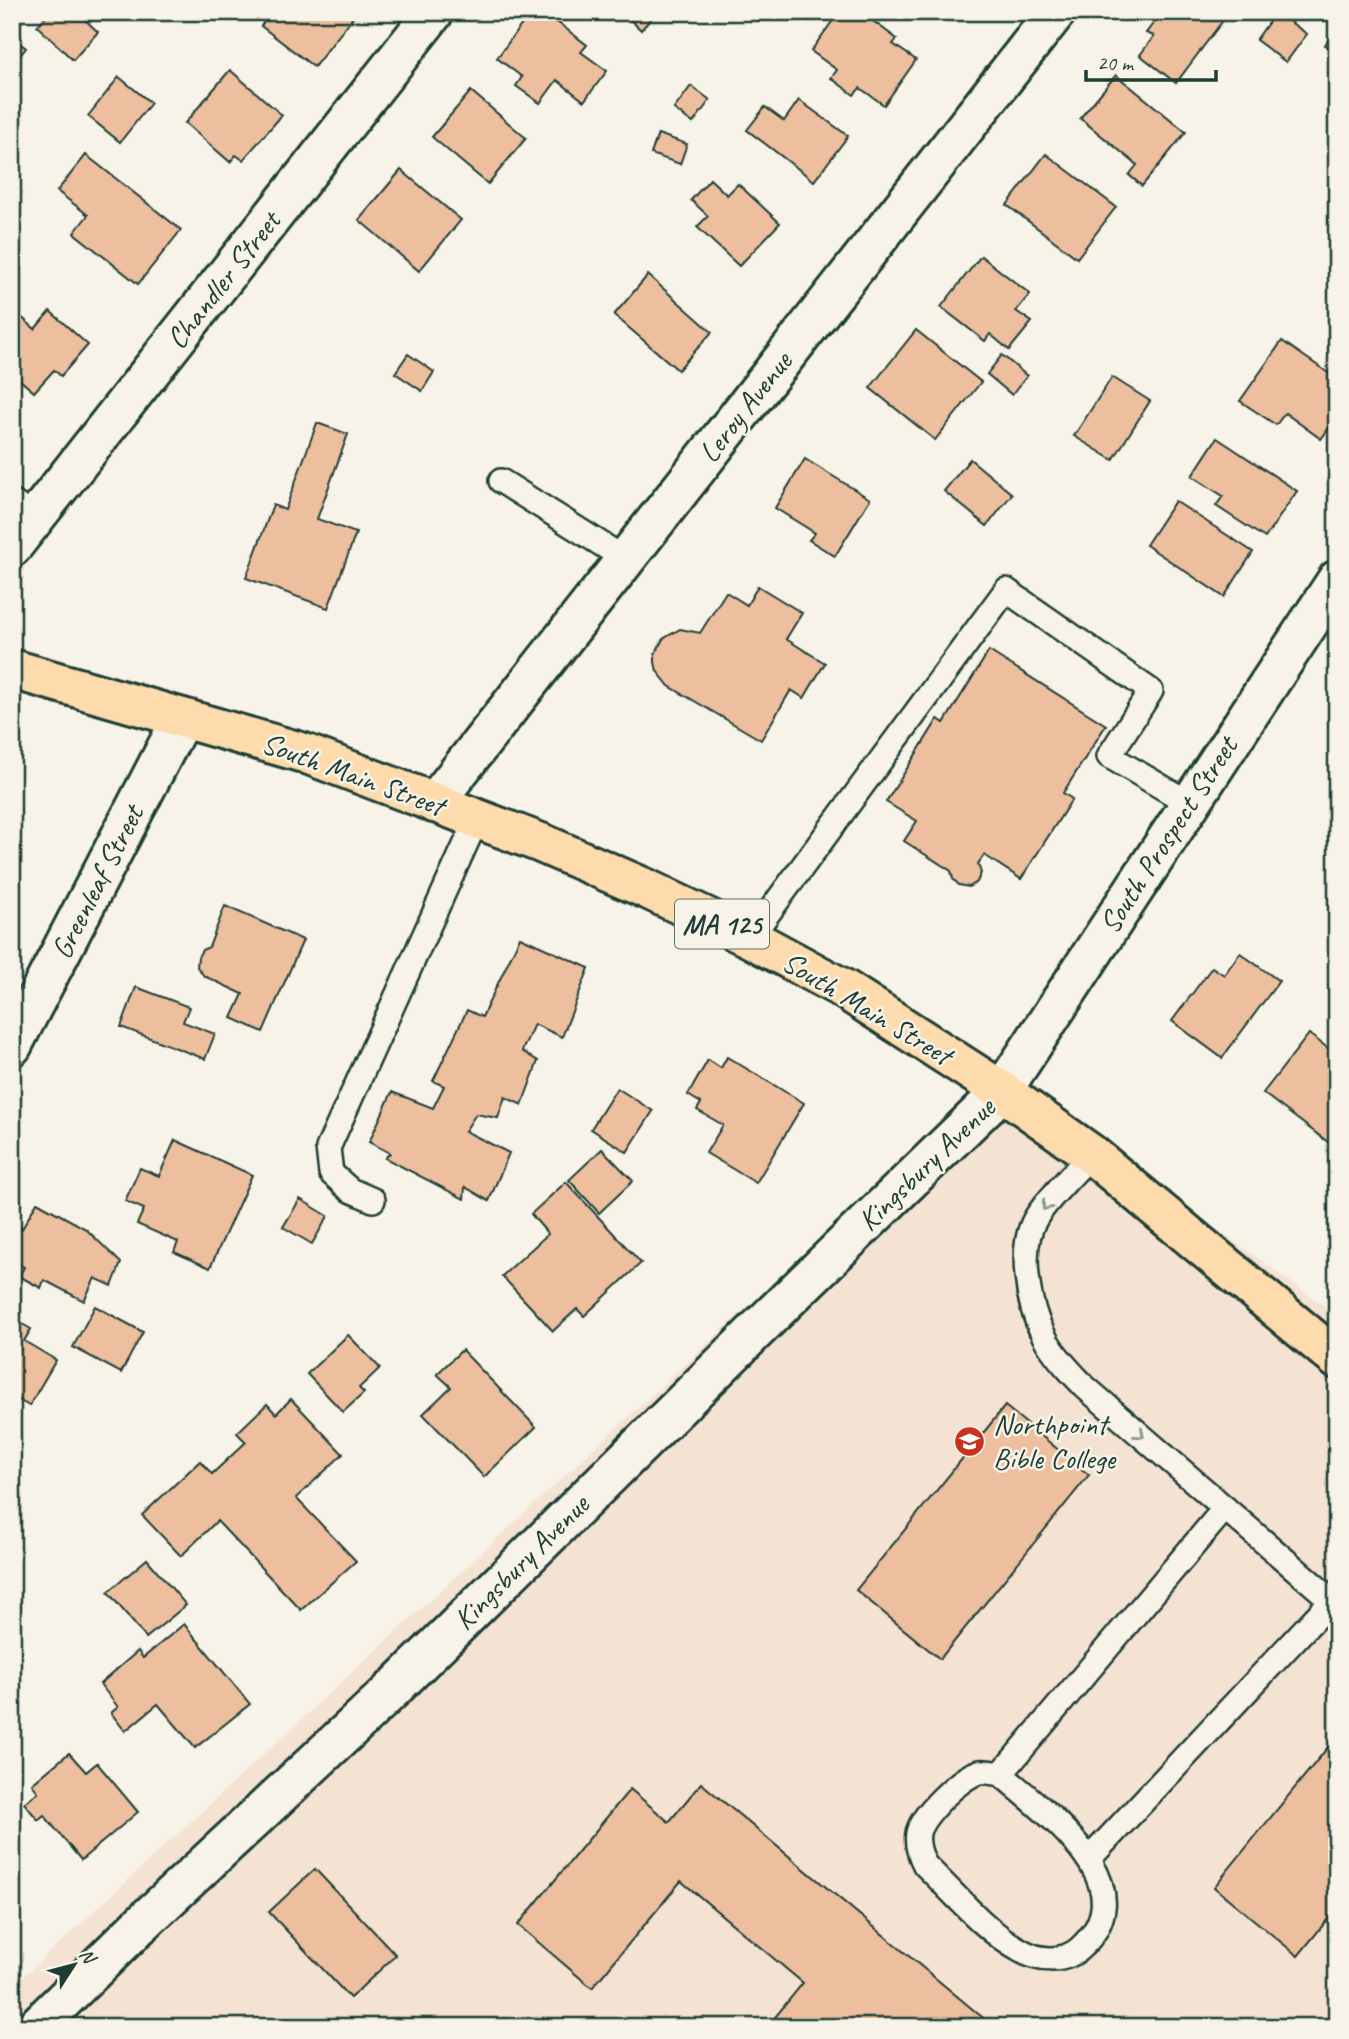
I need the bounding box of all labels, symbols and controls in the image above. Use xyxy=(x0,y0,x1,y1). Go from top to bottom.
scale bar xyxy=(1086,38,1216,82)
text: 20 m xyxy=(1097,50,1135,76)
street label: Chandler Street xyxy=(158,201,290,356)
street label: Leroy Avenue xyxy=(690,342,801,470)
street label: South Main Street xyxy=(257,723,453,826)
street label: South Prospect Street xyxy=(1090,727,1247,940)
street label: Greenleaf Street xyxy=(42,796,153,965)
road number: MA 125 xyxy=(675,900,769,948)
street label: South Main Street xyxy=(775,942,962,1076)
street label: Kingsbury Avenue xyxy=(849,1087,1004,1239)
one-way arrow xyxy=(1042,1197,1054,1210)
place label: Northpoint Bible College xyxy=(993,1405,1117,1477)
school or university icon: Northpoint Bible College xyxy=(953,1424,987,1458)
one-way arrow xyxy=(1132,1426,1145,1438)
street label: Kingsbury Avenue xyxy=(445,1485,598,1638)
north arrow xyxy=(38,1930,108,2000)
text: N xyxy=(74,1944,102,1970)

